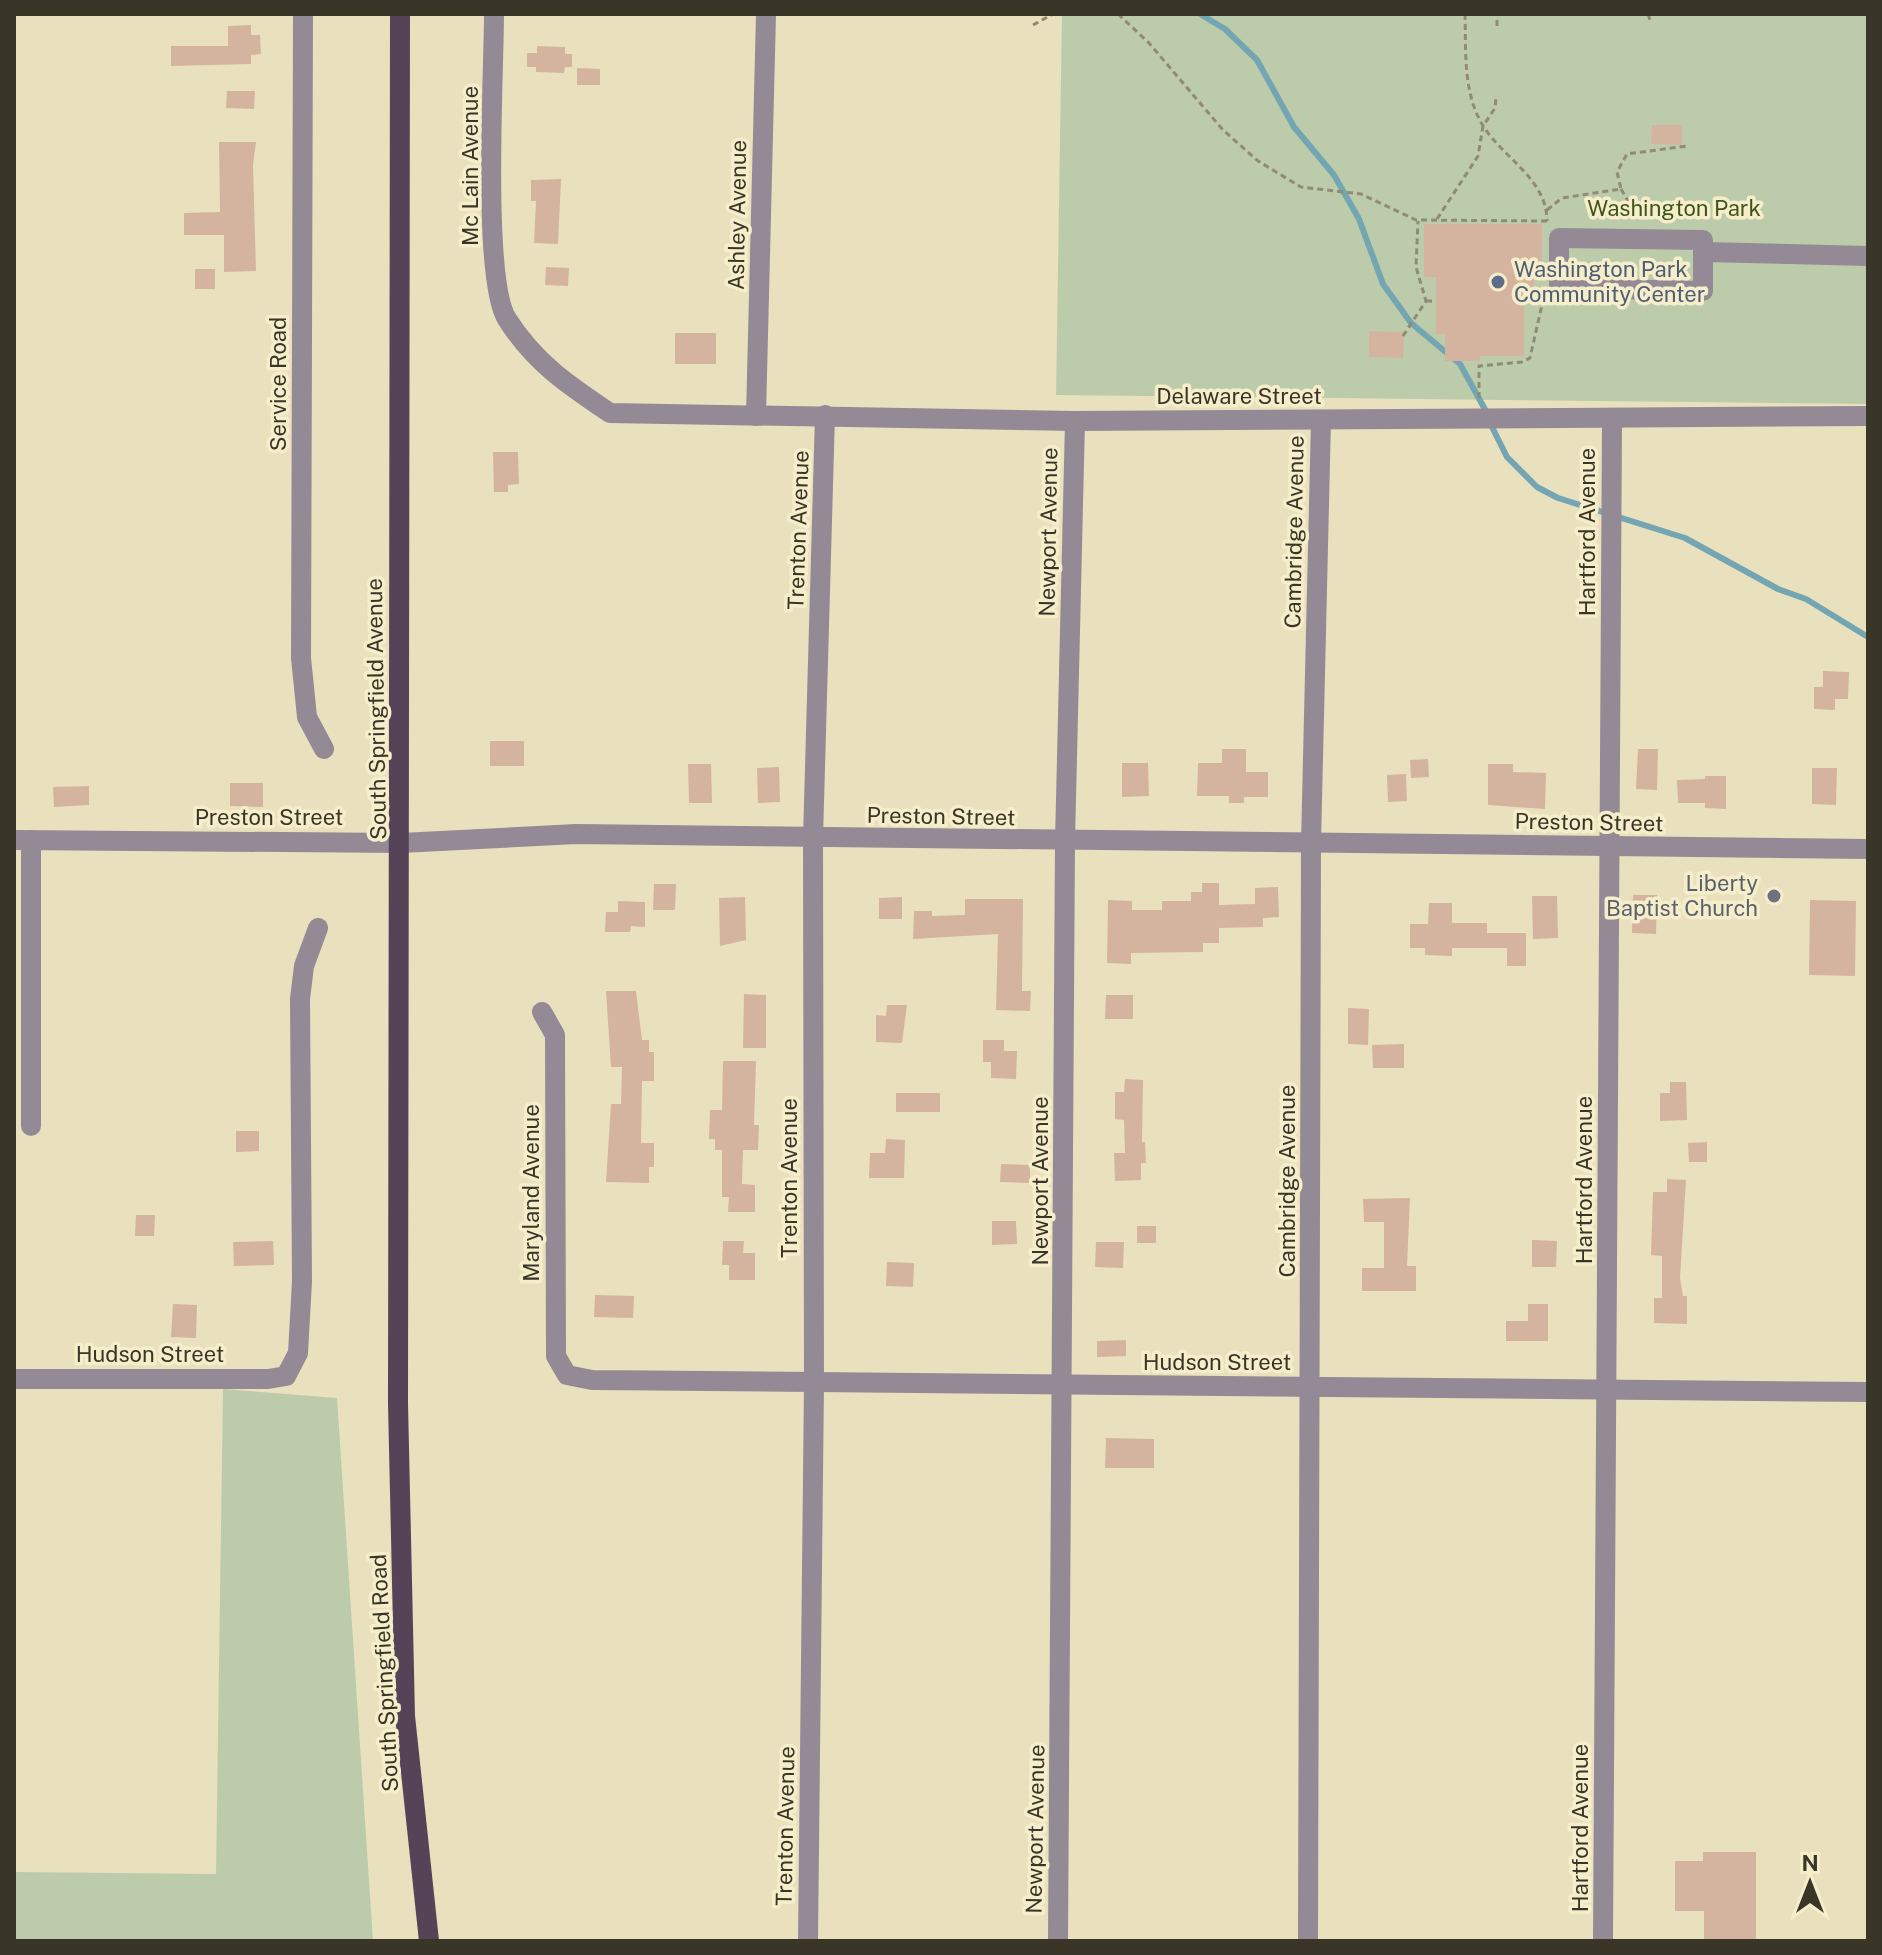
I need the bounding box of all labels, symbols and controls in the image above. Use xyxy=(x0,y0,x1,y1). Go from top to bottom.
street label: Mc Lain Avenue xyxy=(457,86,483,246)
street label: Ashley Avenue xyxy=(723,140,751,290)
park label: Washington Park xyxy=(1587,195,1761,221)
place label: Washington Park Community Center xyxy=(1514,256,1705,307)
marker: Washington Park Community Center xyxy=(1489,273,1507,291)
street label: Service Road xyxy=(265,317,291,451)
street label: Delaware Street xyxy=(1156,383,1322,409)
street label: Cambridge Avenue xyxy=(1279,435,1309,629)
street label: Newport Avenue xyxy=(1034,447,1062,617)
street label: Hartford Avenue xyxy=(1574,448,1600,616)
street label: Trenton Avenue xyxy=(782,450,814,610)
street label: South Springfield Avenue xyxy=(361,578,391,840)
street label: Preston Street xyxy=(866,802,1016,830)
street label: Preston Street xyxy=(195,804,343,830)
street label: Preston Street xyxy=(1514,808,1664,836)
place label: Liberty Baptist Church xyxy=(1606,870,1758,921)
marker: Liberty Baptist Church xyxy=(1765,887,1783,905)
street label: Cambridge Avenue xyxy=(1274,1084,1300,1278)
street label: Newport Avenue xyxy=(1027,1096,1053,1266)
street label: Hartford Avenue xyxy=(1571,1096,1597,1264)
street label: Trenton Avenue xyxy=(776,1098,802,1258)
street label: Maryland Avenue xyxy=(518,1104,544,1282)
street label: Hudson Street xyxy=(76,1341,224,1367)
street label: Hudson Street xyxy=(1143,1349,1291,1375)
street label: South Springfield Road xyxy=(365,1553,403,1793)
street label: Newport Avenue xyxy=(1021,1744,1049,1914)
street label: Hartford Avenue xyxy=(1567,1744,1593,1912)
street label: Trenton Avenue xyxy=(771,1746,799,1906)
north arrow xyxy=(1770,1843,1850,1923)
text: N xyxy=(1801,1850,1819,1876)

